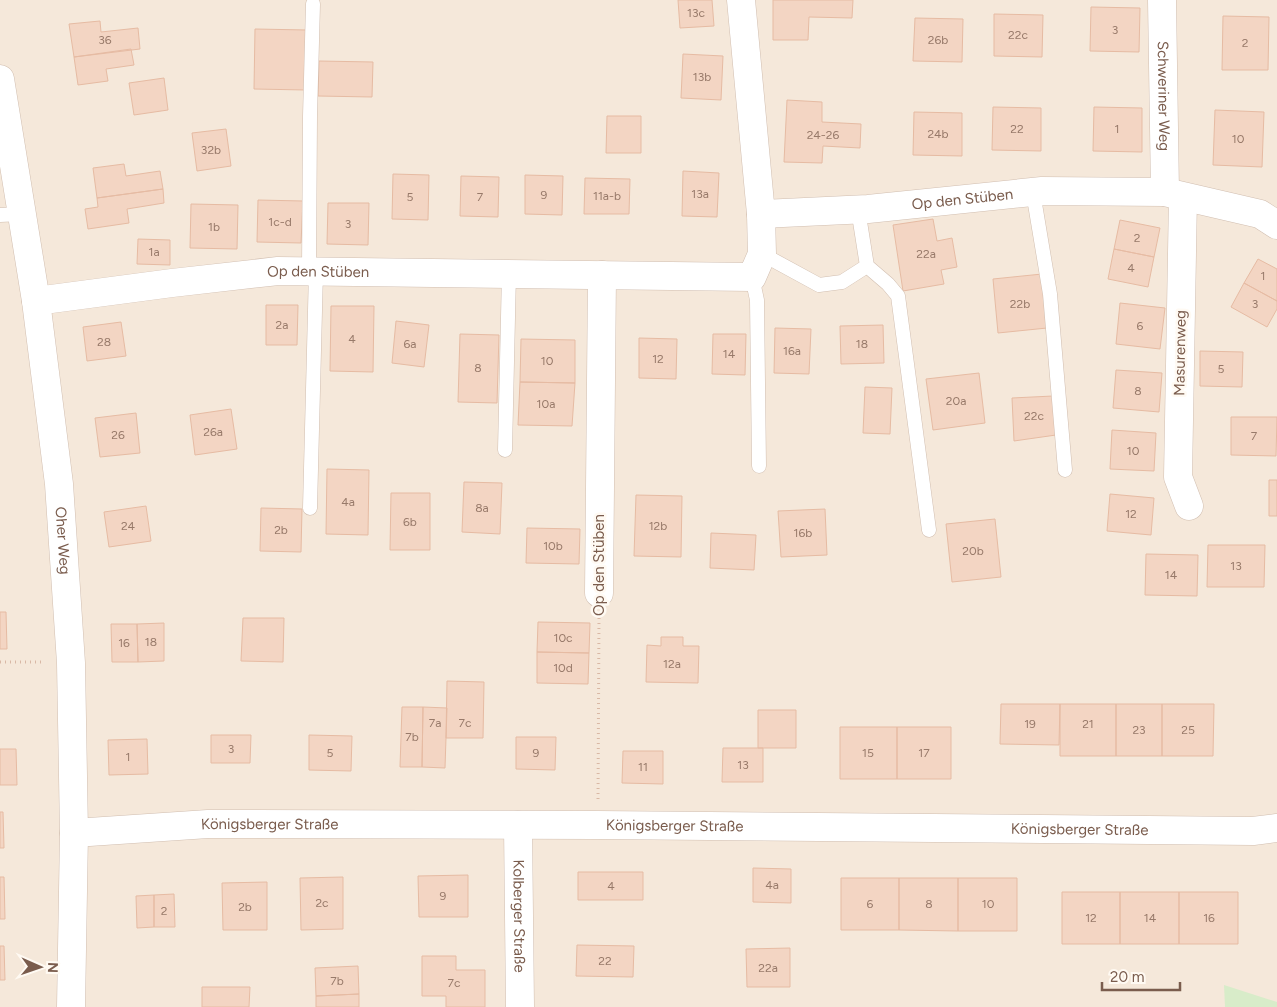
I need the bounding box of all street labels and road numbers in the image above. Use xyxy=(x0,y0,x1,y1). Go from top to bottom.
street label: Schweriner Weg xyxy=(1154,41,1173,151)
street label: Op den Stüben xyxy=(911,185,1014,213)
street label: Op den Stüben xyxy=(266,262,369,281)
street label: Masurenweg xyxy=(1170,310,1190,396)
street label: Oher Weg xyxy=(52,506,74,575)
street label: Op den Stüben xyxy=(590,514,608,616)
street label: Königsberger Straße xyxy=(200,815,339,833)
street label: Königsberger Straße xyxy=(606,816,744,835)
street label: Königsberger Straße xyxy=(1011,820,1149,839)
street label: Kolberger Straße xyxy=(509,859,529,973)

